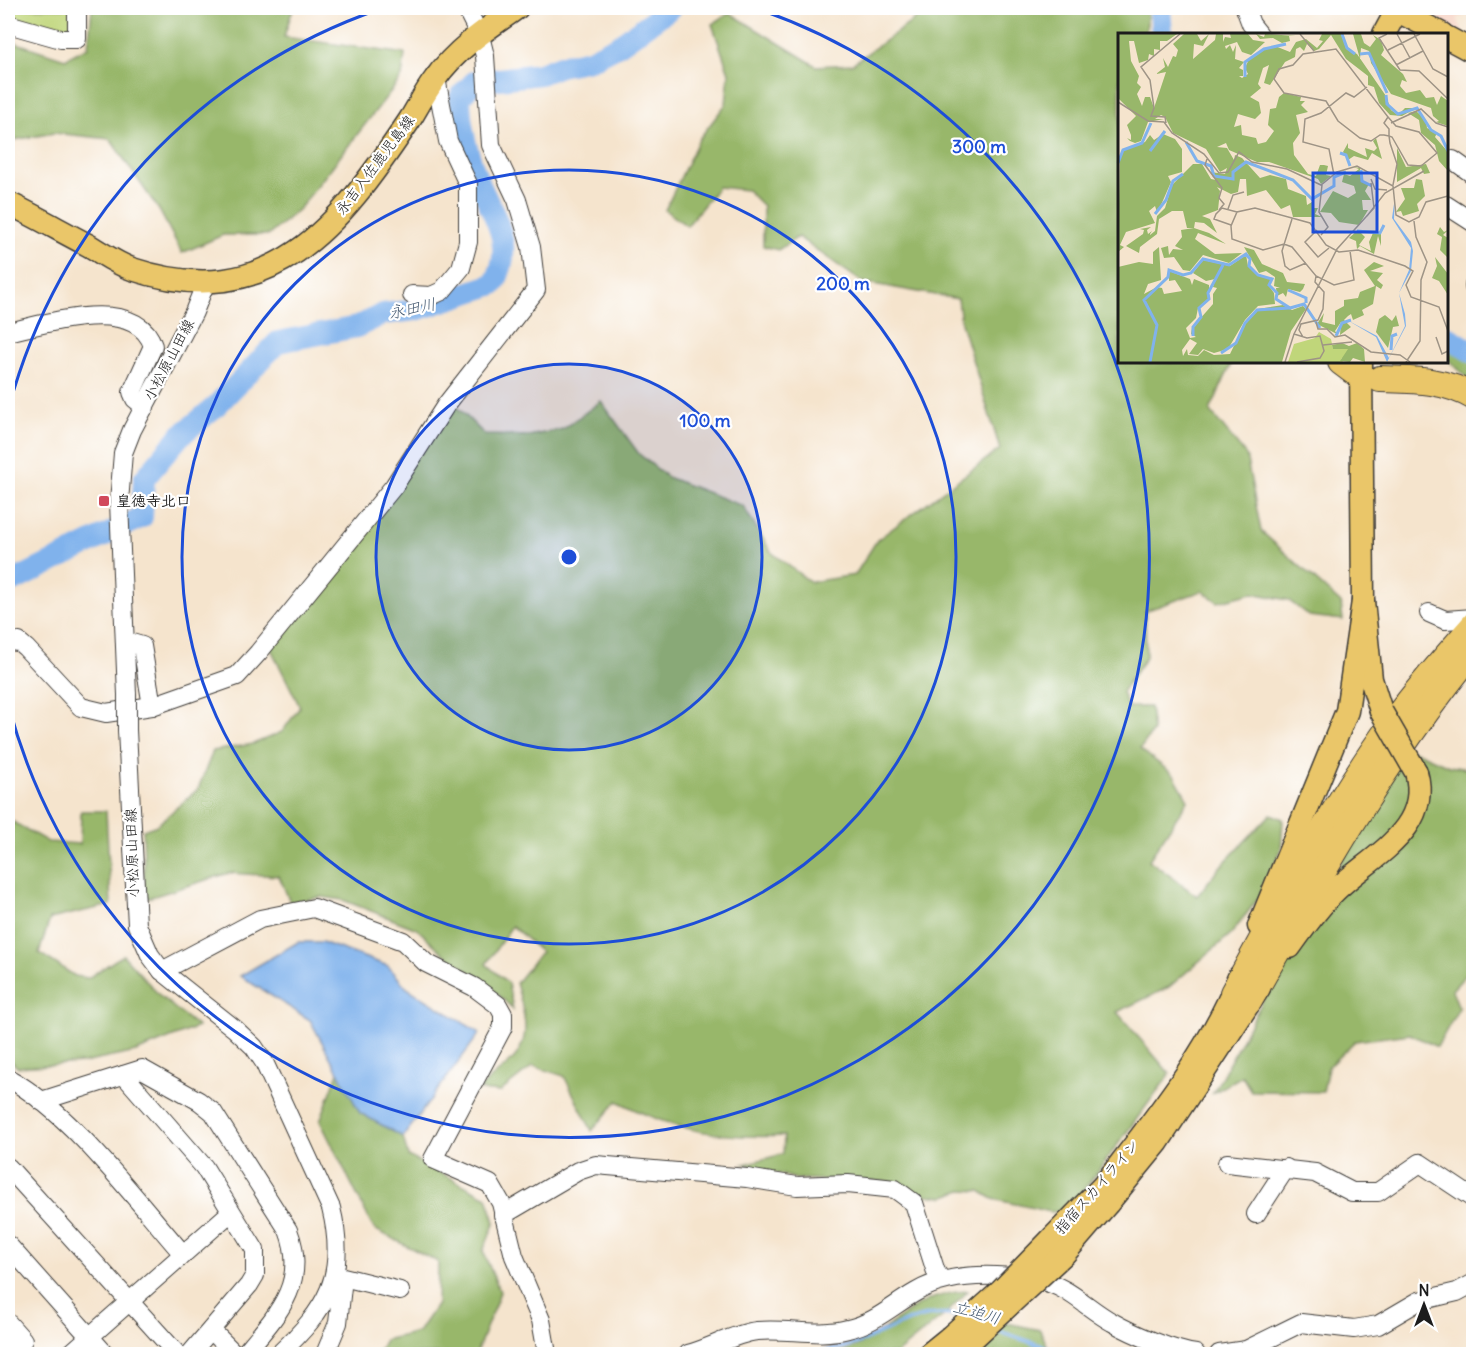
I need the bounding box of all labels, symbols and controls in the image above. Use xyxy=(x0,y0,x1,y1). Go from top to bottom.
inset map xyxy=(1118,33,1448,363)
street label: 永吉入佐鹿児島線 xyxy=(331,111,418,218)
text: 300 m xyxy=(952,135,1006,158)
text: 200 m xyxy=(816,272,870,295)
water label: 永田川 xyxy=(386,293,438,323)
street label: 小松原山田線 xyxy=(139,316,198,404)
text: 100 m xyxy=(680,409,731,432)
place label: 皇徳寺北口 xyxy=(116,491,191,510)
marker: 皇徳寺北口 xyxy=(97,494,111,508)
centre of rings xyxy=(559,547,579,567)
street label: 小松原山田線 xyxy=(120,808,143,898)
street label: 指宿スカイライン xyxy=(1050,1135,1143,1238)
north arrow xyxy=(1394,1275,1454,1335)
text: N xyxy=(1418,1280,1430,1300)
water label: 立迫川 xyxy=(951,1296,1003,1328)

